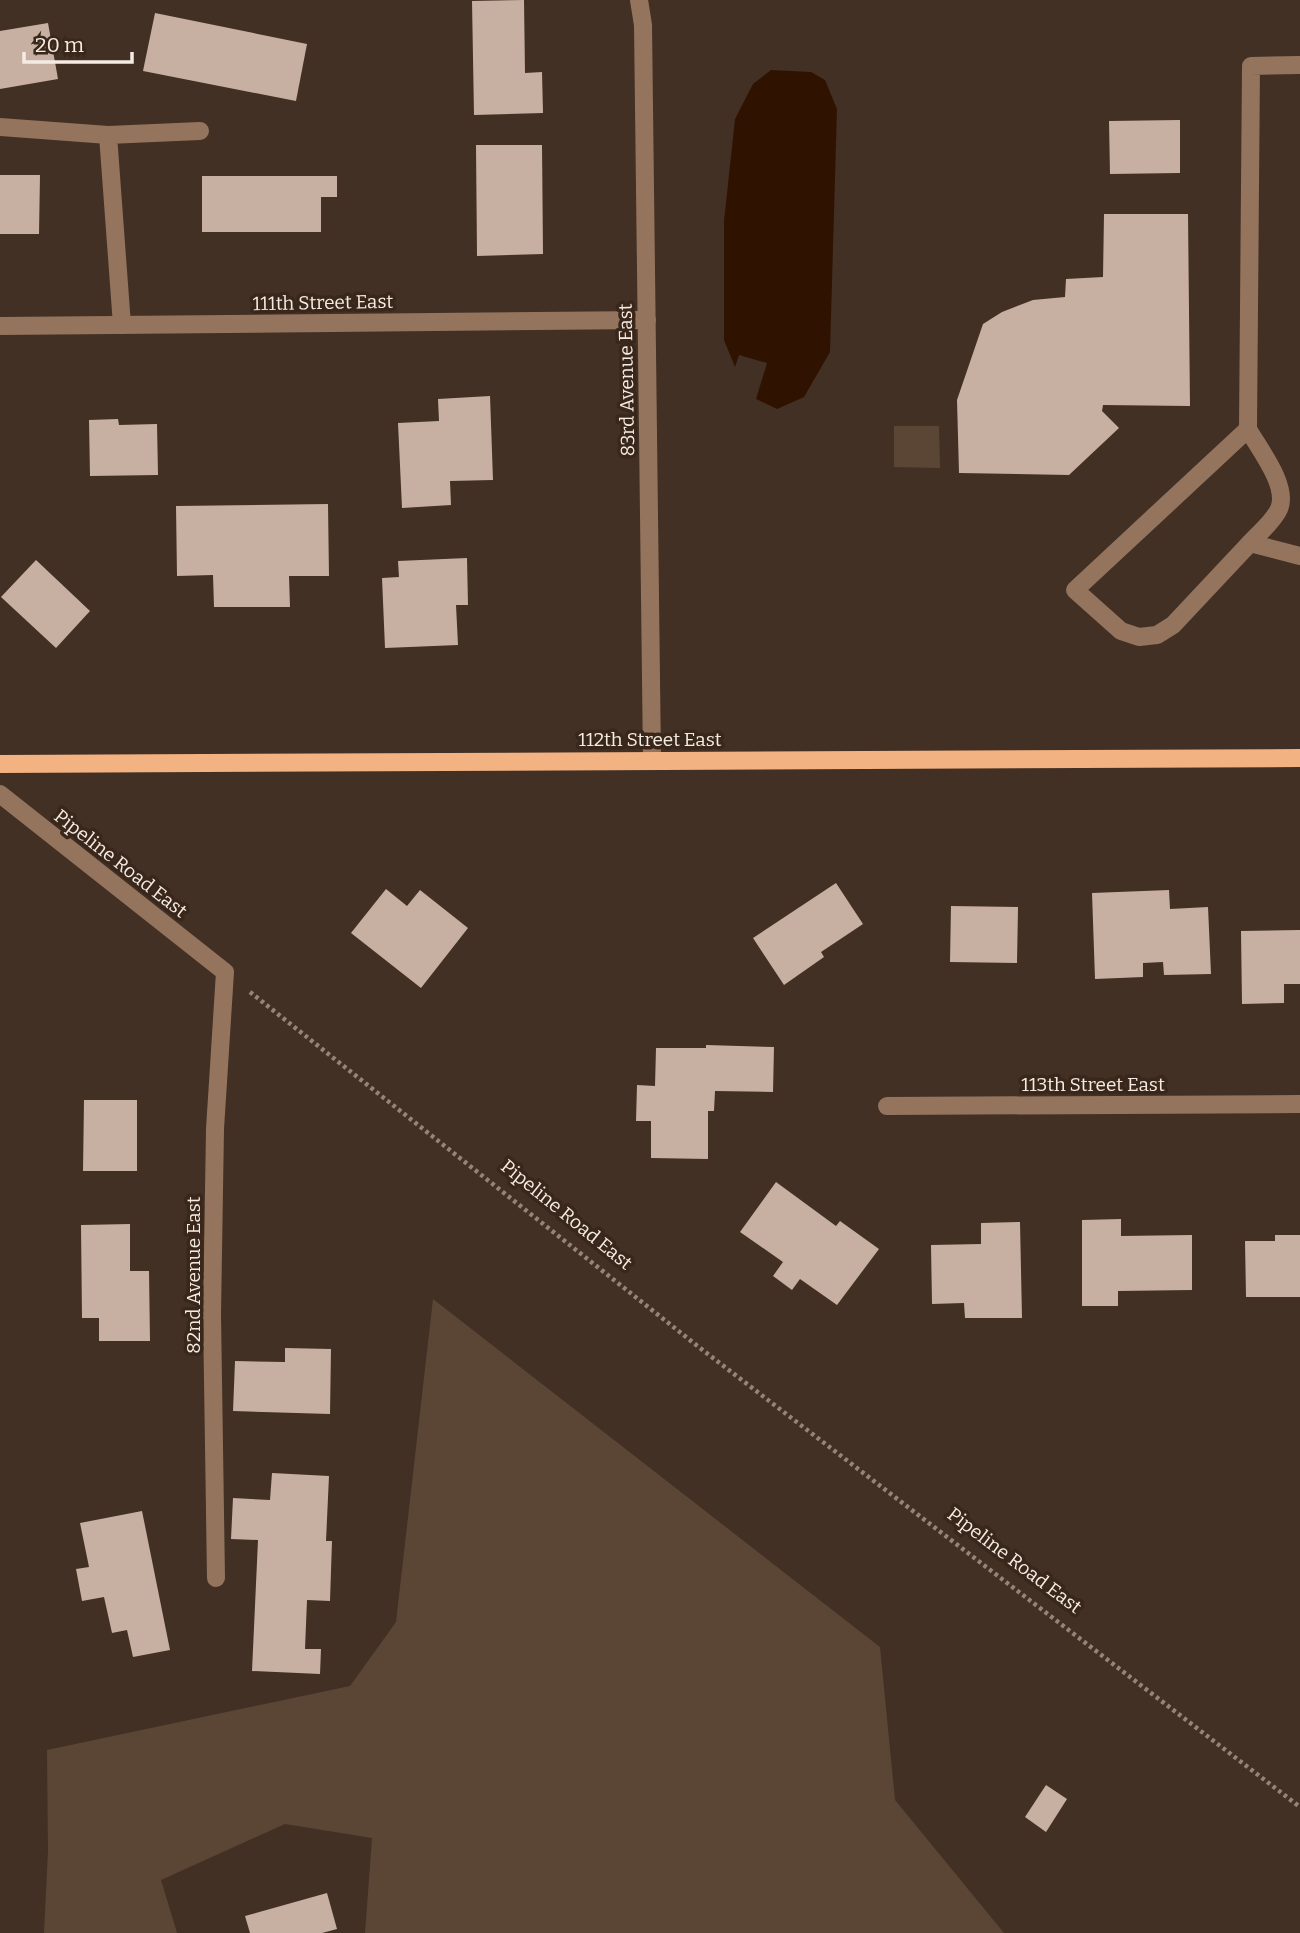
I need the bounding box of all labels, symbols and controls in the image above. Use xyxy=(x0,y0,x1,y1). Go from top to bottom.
scale bar xyxy=(24,21,133,65)
text: 20 m xyxy=(35,32,84,58)
street label: 111th Street East xyxy=(252,290,394,315)
street label: 83rd Avenue East xyxy=(614,303,639,457)
street label: 112th Street East xyxy=(578,728,722,751)
street label: Pipeline Road East xyxy=(50,804,192,922)
street label: 113th Street East xyxy=(1021,1073,1165,1096)
street label: Pipeline Road East xyxy=(496,1154,637,1274)
street label: 82nd Avenue East xyxy=(182,1196,205,1354)
street label: Pipeline Road East xyxy=(943,1502,1086,1618)

